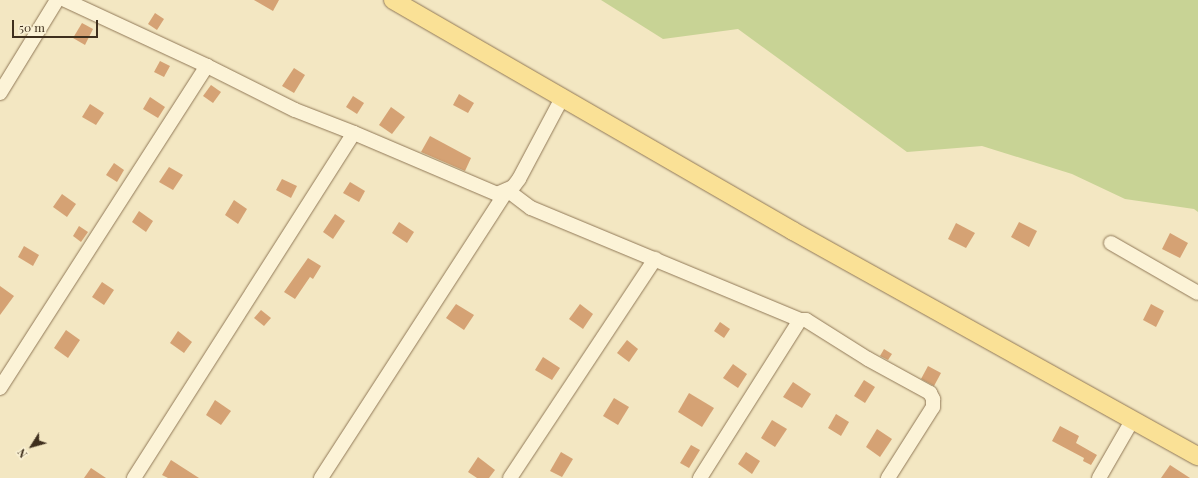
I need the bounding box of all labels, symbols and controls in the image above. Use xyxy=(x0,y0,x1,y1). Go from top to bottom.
scale bar xyxy=(14,12,100,38)
text: 50 m xyxy=(19,19,45,35)
north arrow xyxy=(12,426,52,466)
text: N xyxy=(14,446,30,461)

